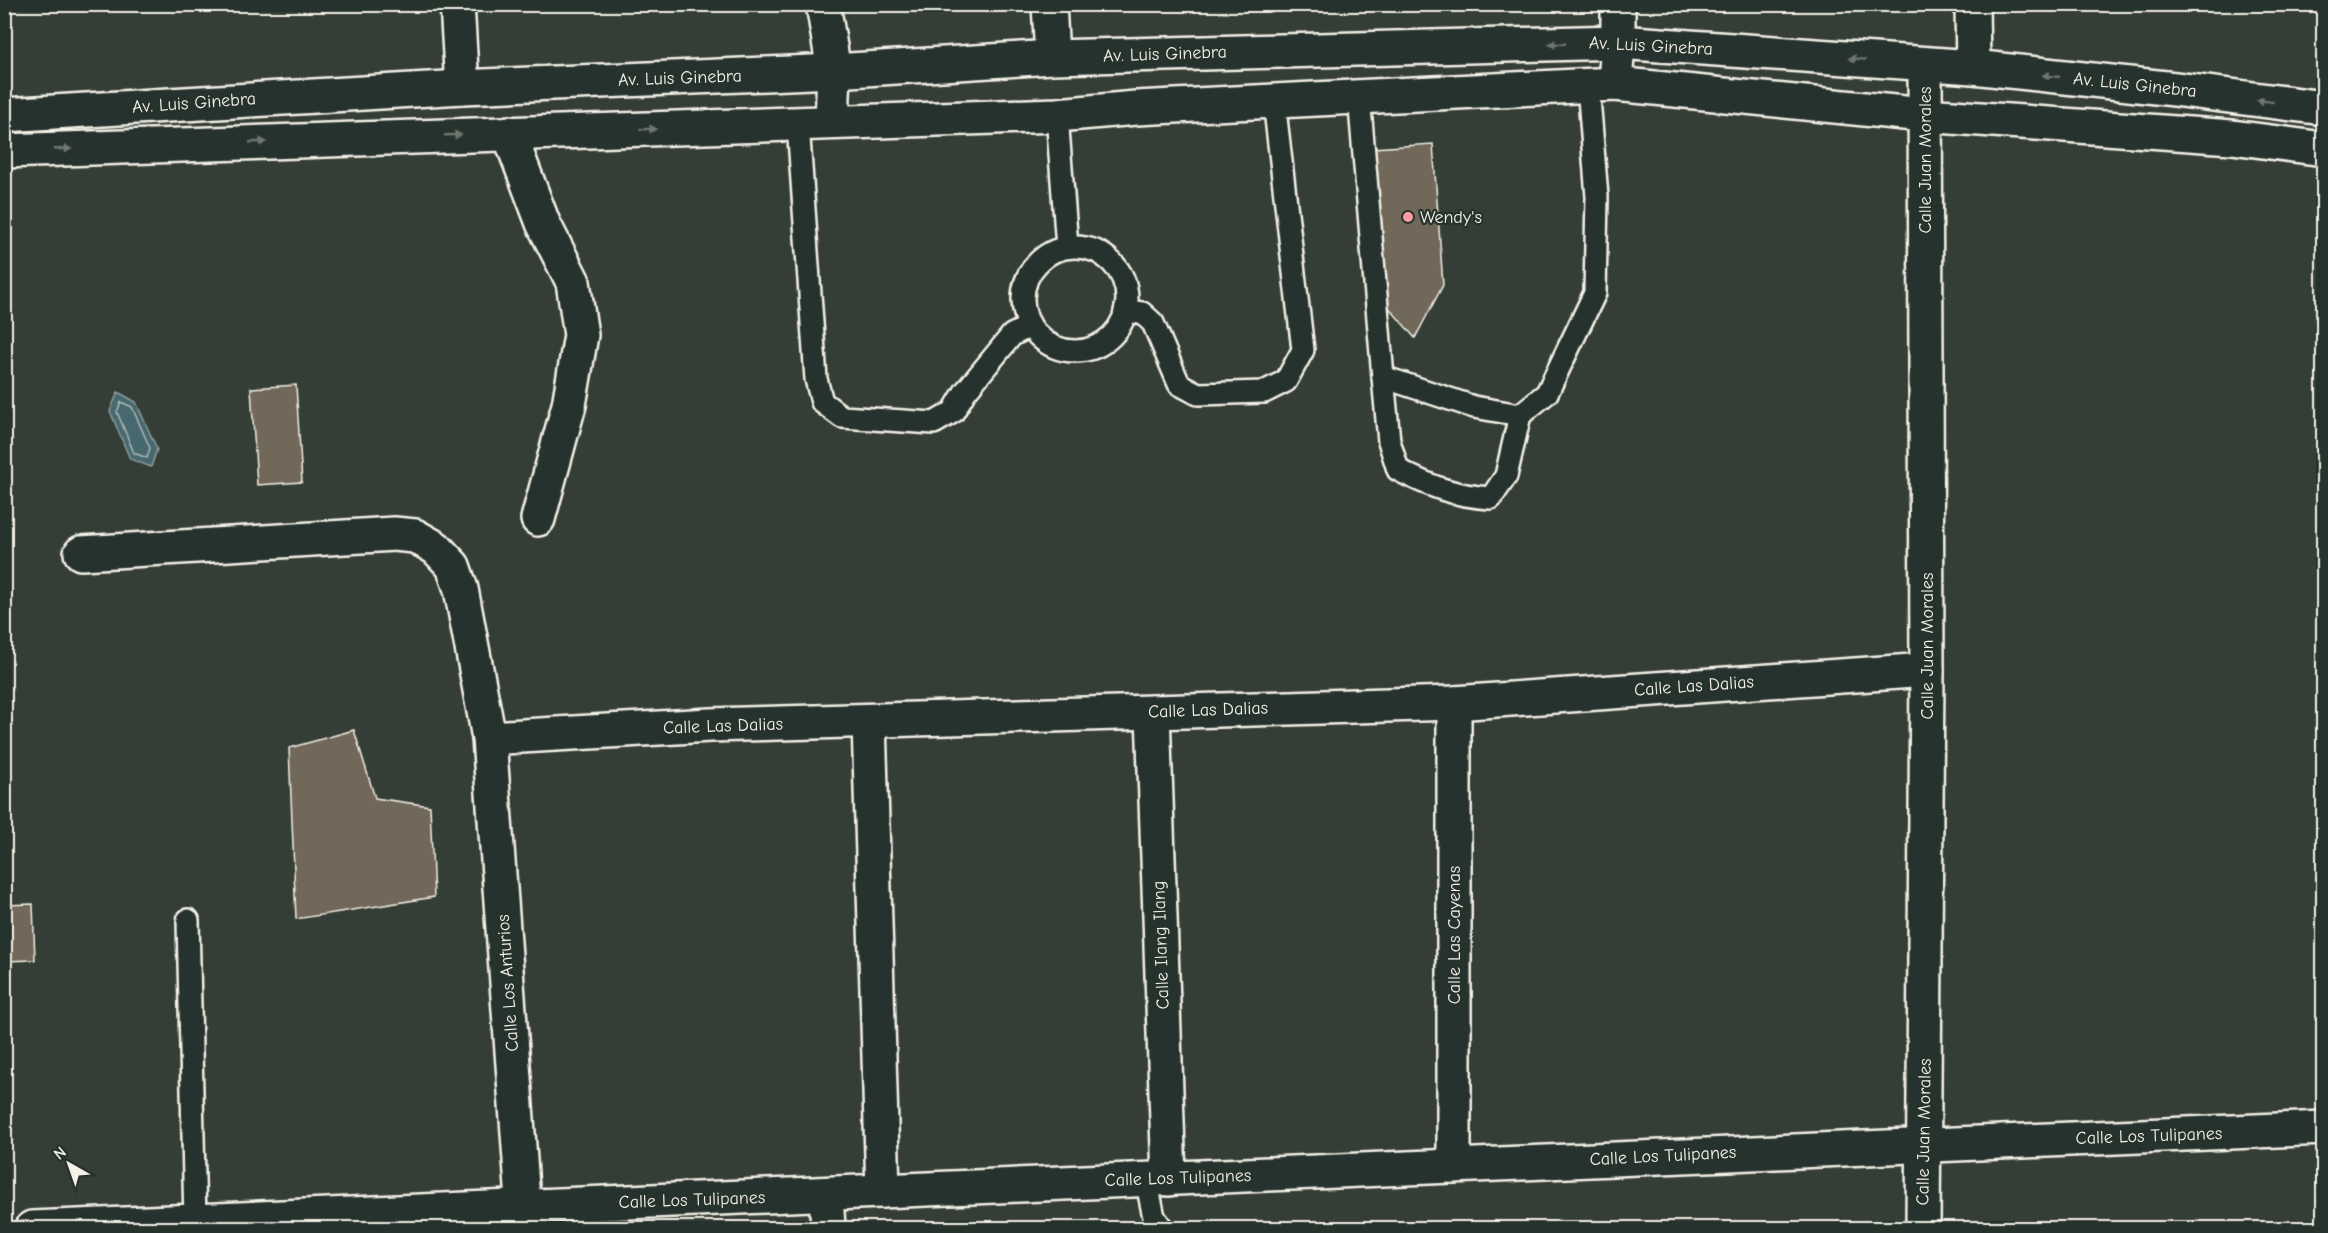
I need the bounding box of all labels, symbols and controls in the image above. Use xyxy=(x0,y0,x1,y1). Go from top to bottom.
street label: Av. Luis Ginebra xyxy=(1589,32,1713,60)
one-way arrow xyxy=(1548,39,1567,49)
street label: Av. Luis Ginebra xyxy=(1103,41,1227,67)
one-way arrow xyxy=(1847,55,1866,64)
street label: Av. Luis Ginebra xyxy=(618,65,742,91)
street label: Av. Luis Ginebra xyxy=(2072,68,2198,102)
one-way arrow xyxy=(2041,71,2060,80)
street label: Calle Juan Morales xyxy=(1915,86,1936,234)
street label: Av. Luis Ginebra xyxy=(131,88,257,118)
one-way arrow xyxy=(2256,96,2275,105)
one-way arrow xyxy=(638,124,657,133)
one-way arrow xyxy=(443,131,462,140)
one-way arrow xyxy=(248,138,267,147)
one-way arrow xyxy=(53,145,72,154)
place label: Wendy's xyxy=(1420,207,1482,228)
marker: Wendy's xyxy=(1401,210,1415,224)
street label: Calle Juan Morales xyxy=(1917,572,1938,720)
street label: Calle Las Dalias xyxy=(1633,671,1755,701)
street label: Calle Las Dalias xyxy=(1148,697,1268,723)
street label: Calle Las Dalias xyxy=(663,713,783,739)
street label: Calle Las Cayenas xyxy=(1444,866,1465,1004)
street label: Calle Ilang Ilang xyxy=(1148,880,1174,1010)
street label: Calle Los Anturios xyxy=(493,914,523,1052)
street label: Calle Juan Morales xyxy=(1912,1058,1936,1206)
street label: Calle Los Tulipanes xyxy=(2075,1123,2223,1149)
north arrow xyxy=(39,1134,99,1194)
street label: Calle Los Tulipanes xyxy=(1589,1142,1737,1170)
text: N xyxy=(50,1143,70,1164)
street label: Calle Los Tulipanes xyxy=(1104,1165,1252,1191)
street label: Calle Los Tulipanes xyxy=(618,1187,766,1213)

